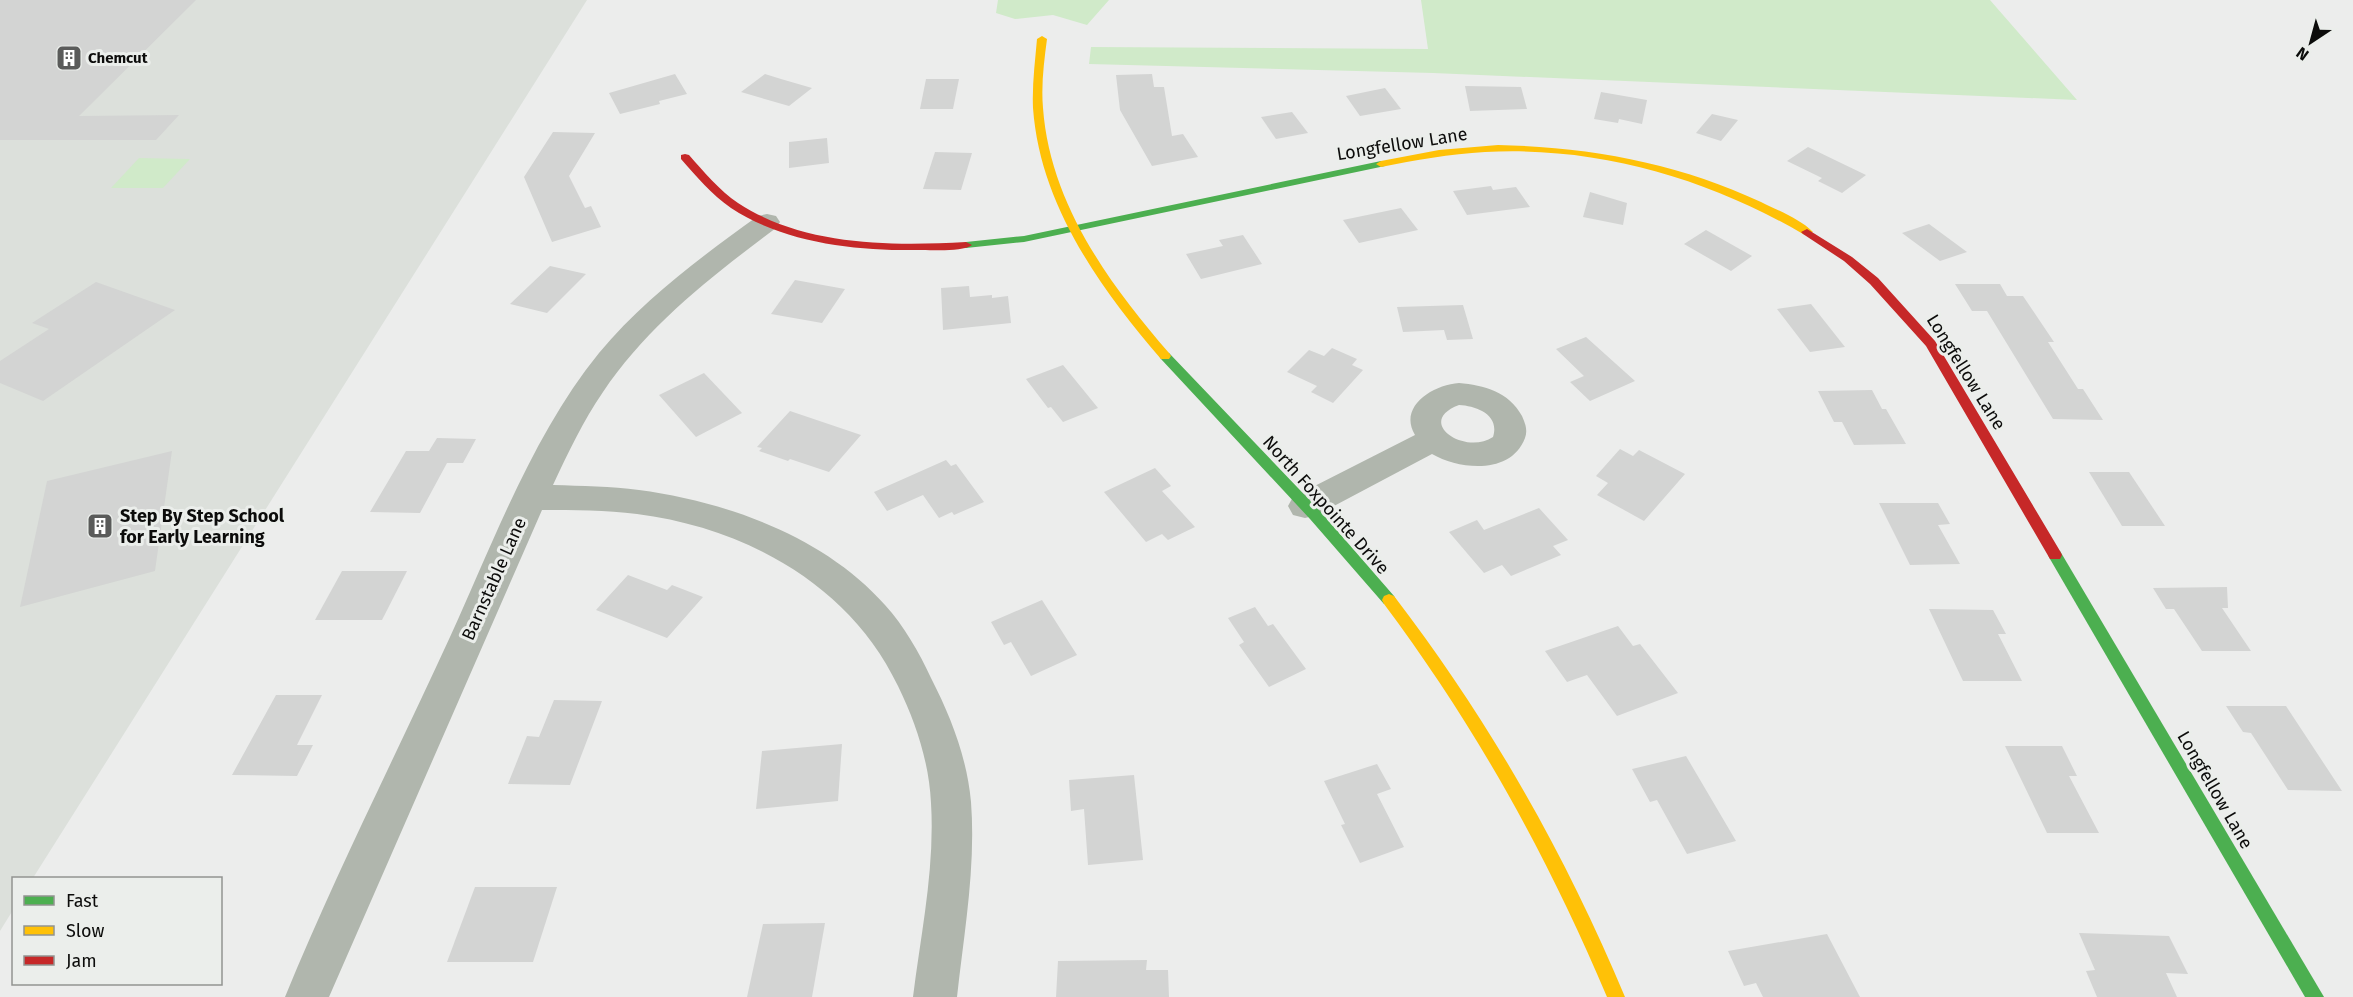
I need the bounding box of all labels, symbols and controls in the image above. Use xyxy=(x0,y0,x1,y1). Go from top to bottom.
north arrow xyxy=(2281,12,2341,72)
building icon: Chemcut xyxy=(54,43,84,73)
text: N xyxy=(2293,43,2312,65)
place label: Chemcut xyxy=(88,49,148,67)
street label: Longfellow Lane xyxy=(1335,123,1469,165)
street label: Longfellow Lane xyxy=(1922,310,2010,434)
street label: North Foxpointe Drive xyxy=(1258,431,1394,579)
place label: Step By Step School for Early Learning xyxy=(120,505,285,548)
building icon: Step By Step School for Early Learning xyxy=(85,511,115,541)
street label: Barnstable Lane xyxy=(457,514,531,644)
street label: Longfellow Lane xyxy=(2172,727,2258,853)
legend xyxy=(12,877,222,985)
text: Fast xyxy=(66,890,99,912)
text: Slow xyxy=(66,920,105,942)
text: Jam xyxy=(66,950,97,972)

